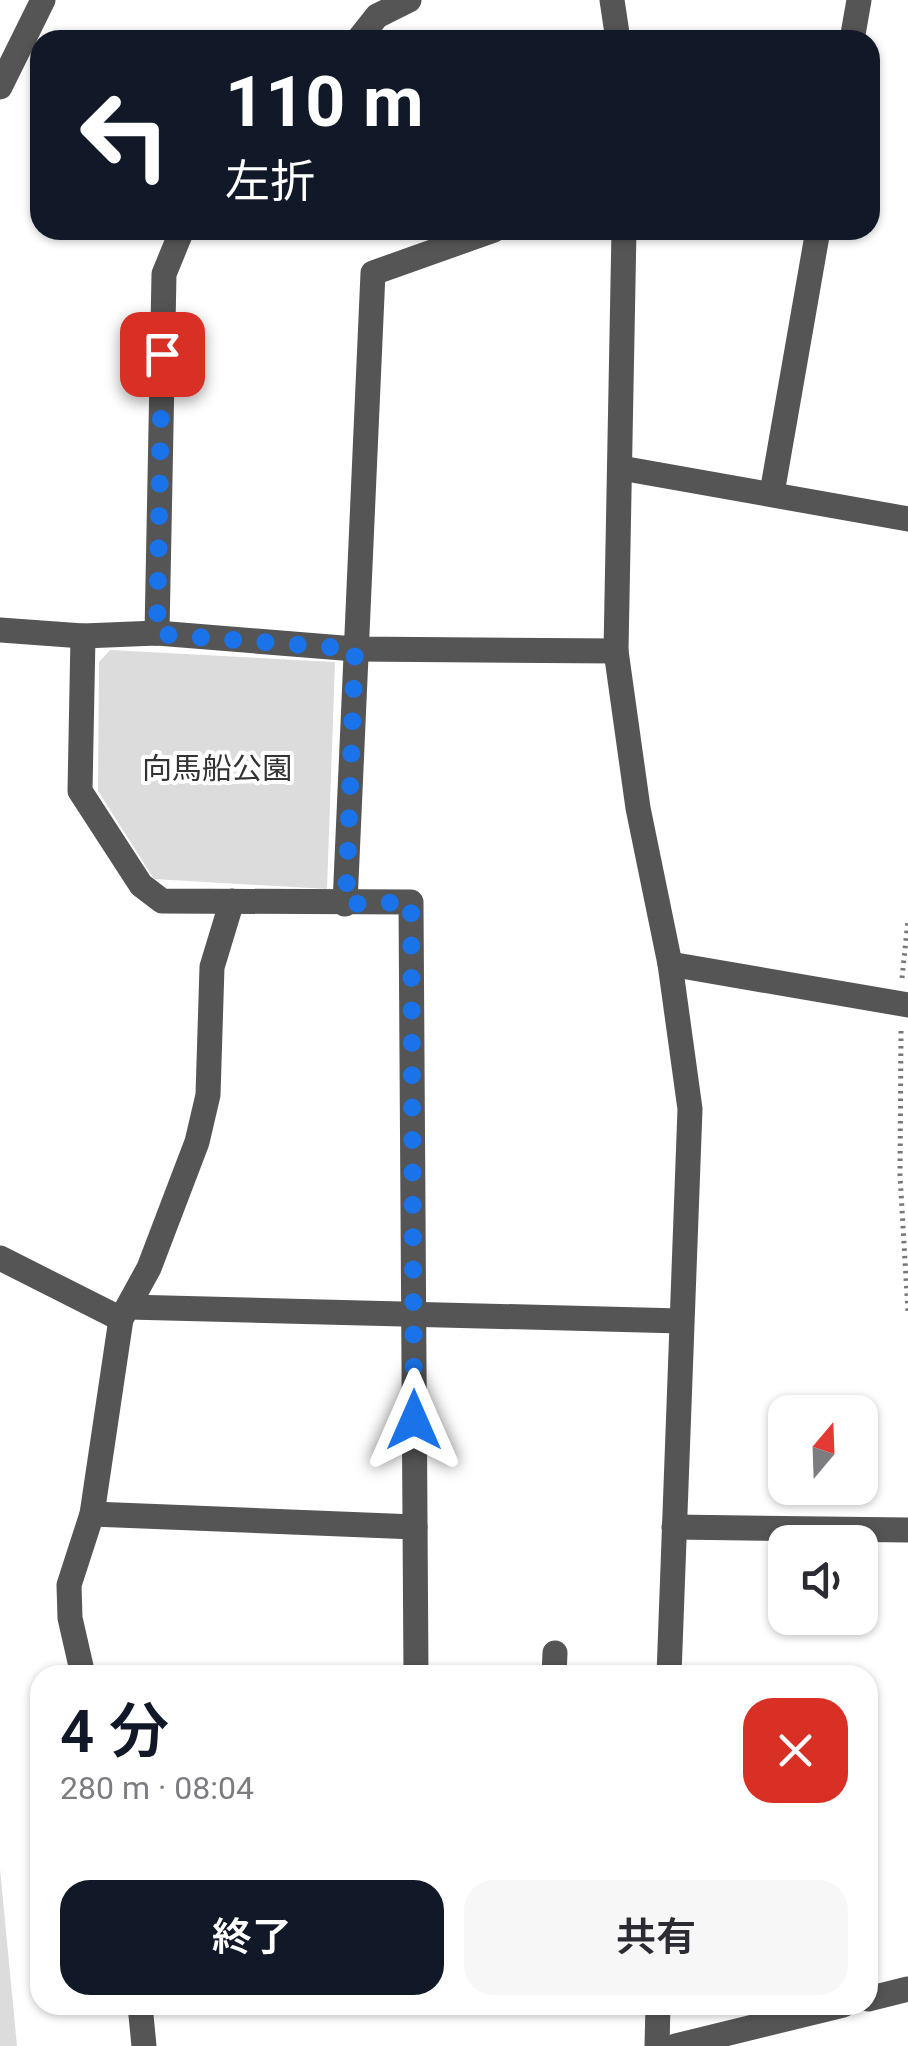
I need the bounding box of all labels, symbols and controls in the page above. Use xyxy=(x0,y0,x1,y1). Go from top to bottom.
text: 110 m xyxy=(225,61,424,143)
icon: left xyxy=(60,70,190,200)
text: 左折 xyxy=(225,155,315,208)
pin xyxy=(120,312,205,397)
icon: arrive xyxy=(135,327,190,382)
park label: 向馬船公園 xyxy=(142,751,292,786)
position arrow xyxy=(362,1368,466,1472)
north arrow xyxy=(768,1395,878,1505)
map controls xyxy=(768,1395,878,1635)
button: sound xyxy=(768,1525,878,1635)
text: 4 分 xyxy=(60,1696,169,1767)
button: close xyxy=(743,1698,848,1803)
text: 280 m · 08:04 xyxy=(60,1769,254,1807)
button: 終了 xyxy=(60,1880,444,1995)
button: 共有 xyxy=(464,1880,848,1995)

